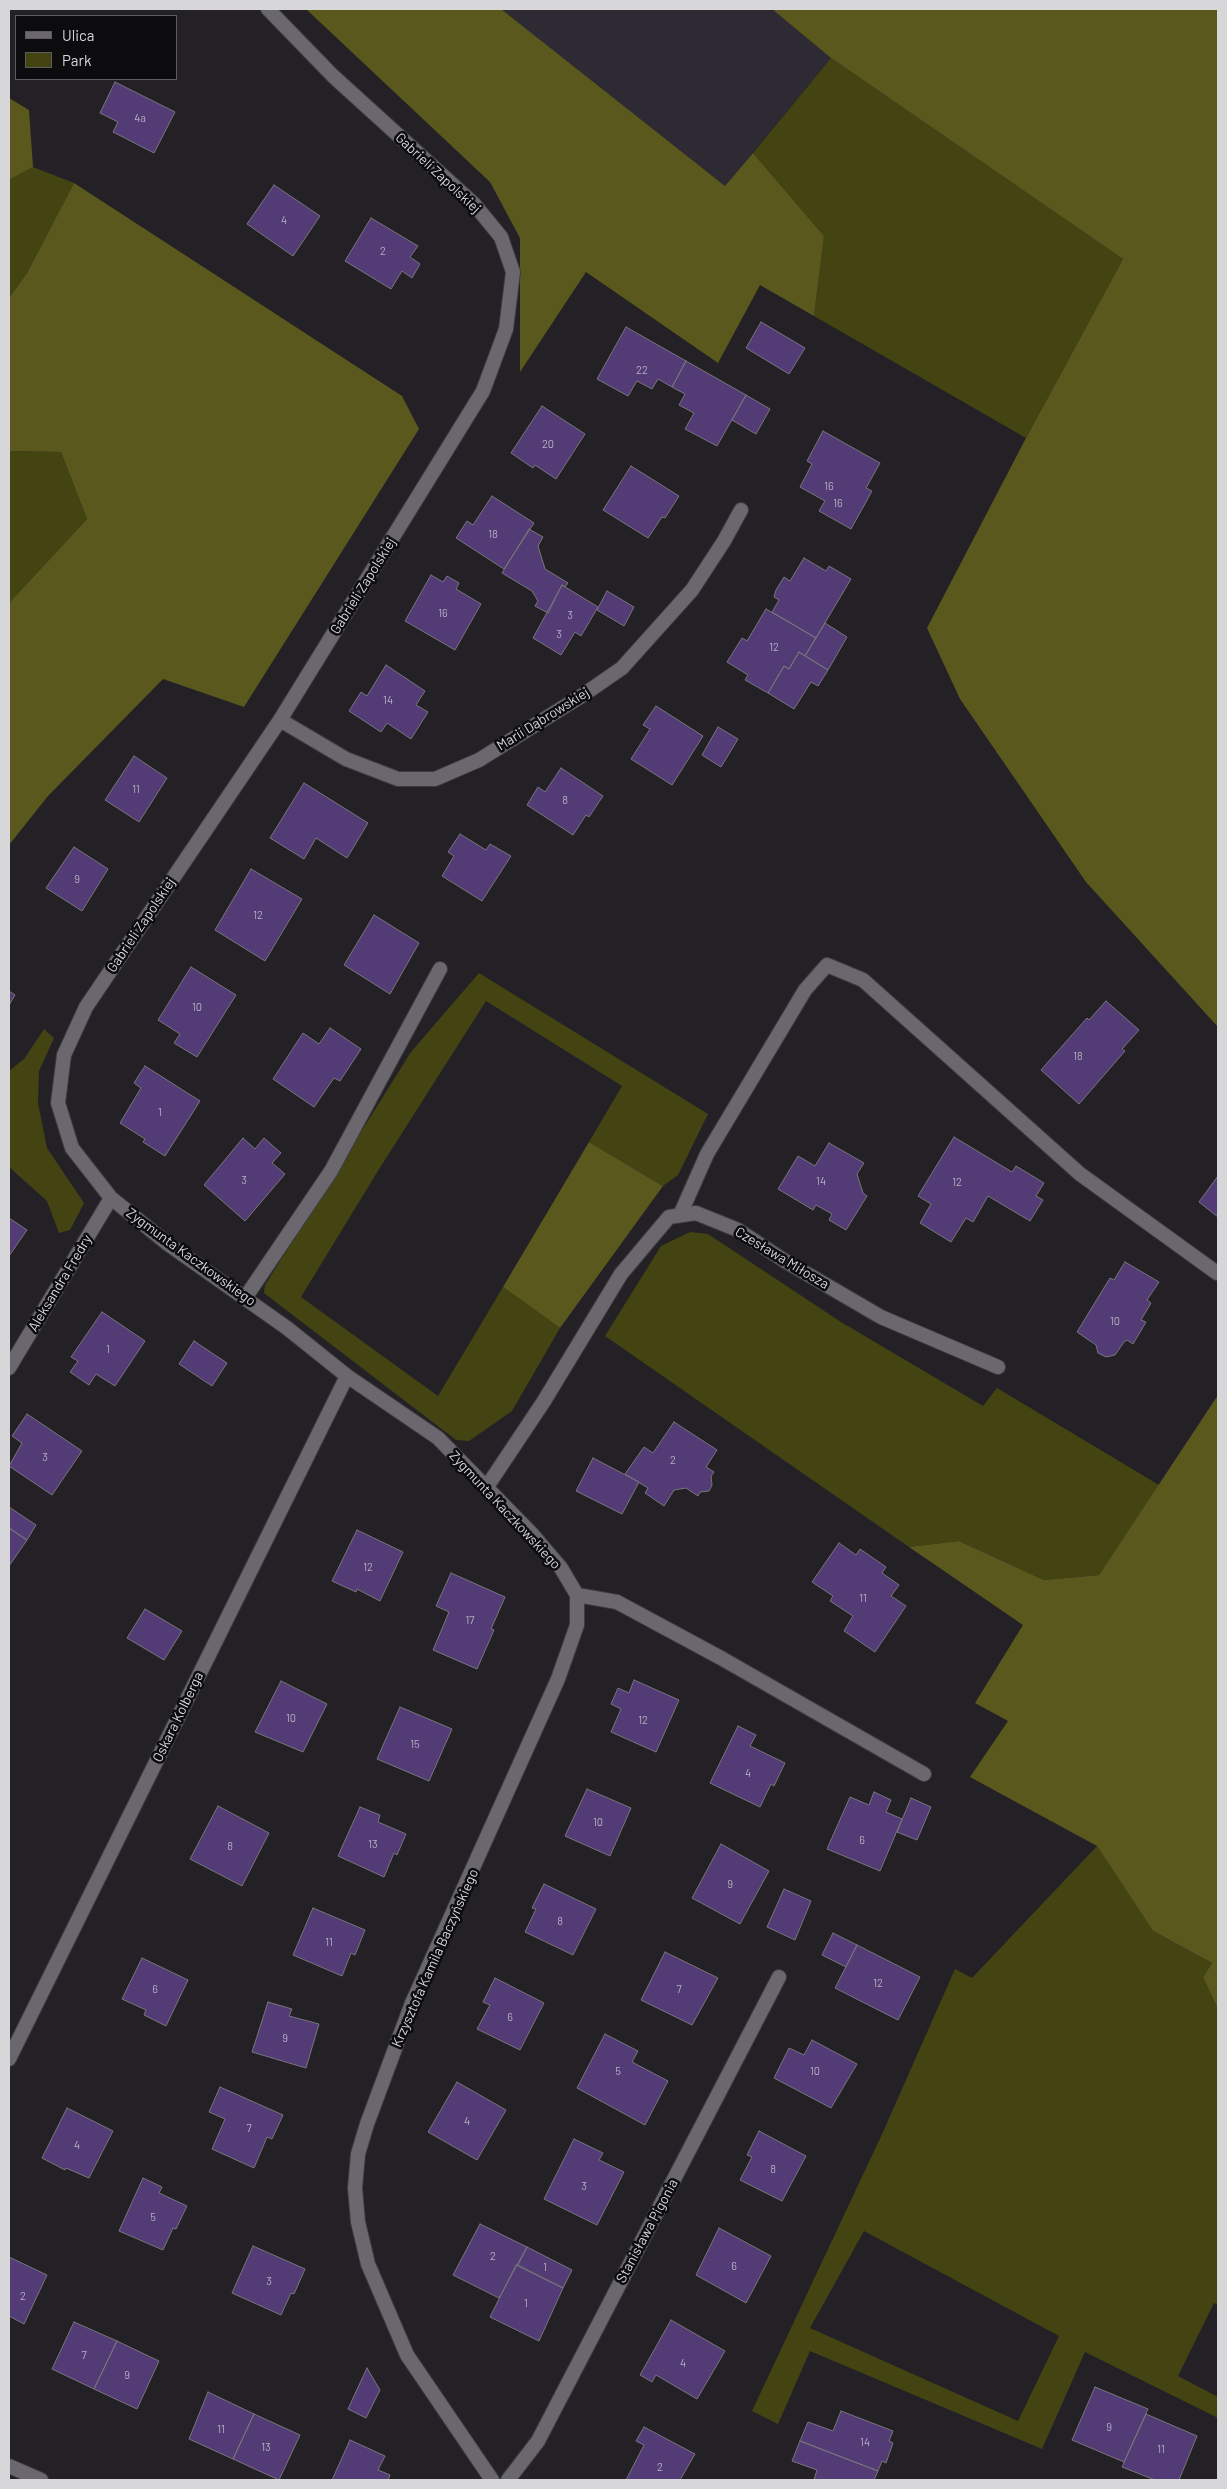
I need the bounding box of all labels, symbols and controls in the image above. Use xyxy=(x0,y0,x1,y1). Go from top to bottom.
legend xyxy=(15,15,178,80)
text: Ulica xyxy=(62,26,94,44)
text: Park xyxy=(62,51,91,69)
house number: 4a xyxy=(134,111,146,125)
street label: Gabrieli Zapolskiej xyxy=(392,129,484,217)
house number: 4 xyxy=(281,213,287,227)
house number: 2 xyxy=(380,244,386,258)
house number: 22 xyxy=(636,363,648,377)
house number: 20 xyxy=(542,437,554,451)
house number: 16 xyxy=(824,479,834,493)
house number: 16 xyxy=(833,496,843,510)
house number: 18 xyxy=(488,527,498,541)
street label: Gabrieli Zapolskiej xyxy=(327,535,399,637)
house number: 16 xyxy=(438,606,448,620)
house number: 3 xyxy=(567,608,573,622)
house number: 3 xyxy=(556,627,562,641)
house number: 12 xyxy=(769,640,779,654)
street label: Marii Dąbrowskiej xyxy=(494,684,592,754)
house number: 14 xyxy=(383,693,393,707)
house number: 11 xyxy=(132,782,140,796)
house number: 8 xyxy=(562,793,568,807)
house number: 9 xyxy=(74,872,80,886)
street label: Gabrieli Zapolskiej xyxy=(103,874,179,976)
house number: 12 xyxy=(253,908,263,922)
house number: 10 xyxy=(192,1000,202,1014)
house number: 18 xyxy=(1073,1049,1083,1063)
house number: 1 xyxy=(158,1105,162,1119)
house number: 3 xyxy=(241,1173,247,1187)
house number: 14 xyxy=(816,1174,826,1188)
house number: 12 xyxy=(952,1175,962,1189)
street label: Zygmunta Kaczkowskiego xyxy=(123,1204,259,1310)
street label: Czesława Miłosza xyxy=(732,1223,832,1293)
street label: Aleksandra Fredry xyxy=(24,1232,96,1334)
house number: 10 xyxy=(1110,1314,1120,1328)
house number: 1 xyxy=(106,1342,110,1356)
street label: Zygmunta Kaczkowskiego xyxy=(446,1447,564,1573)
house number: 3 xyxy=(42,1450,48,1464)
house number: 2 xyxy=(670,1453,676,1467)
house number: 12 xyxy=(363,1560,373,1574)
house number: 11 xyxy=(859,1591,867,1605)
house number: 17 xyxy=(465,1613,475,1627)
street label: Oskara Kolberga xyxy=(149,1669,207,1765)
house number: 10 xyxy=(286,1711,296,1725)
house number: 12 xyxy=(638,1713,648,1727)
house number: 15 xyxy=(410,1737,420,1751)
house number: 4 xyxy=(745,1766,751,1780)
house number: 10 xyxy=(593,1815,603,1829)
house number: 6 xyxy=(859,1833,865,1847)
house number: 13 xyxy=(368,1837,378,1851)
house number: 8 xyxy=(227,1839,233,1853)
street label: Krzysztofa Kamila Baczyńskiego xyxy=(388,1866,482,2050)
house number: 9 xyxy=(727,1877,733,1891)
house number: 8 xyxy=(557,1914,563,1928)
house number: 11 xyxy=(325,1935,333,1949)
house number: 12 xyxy=(873,1976,883,1990)
house number: 6 xyxy=(152,1982,158,1996)
house number: 7 xyxy=(676,1982,682,1996)
house number: 6 xyxy=(507,2010,513,2024)
house number: 9 xyxy=(282,2031,288,2045)
house number: 5 xyxy=(615,2064,621,2078)
house number: 10 xyxy=(810,2064,820,2078)
house number: 4 xyxy=(464,2114,470,2128)
house number: 7 xyxy=(246,2121,252,2135)
house number: 4 xyxy=(74,2138,80,2152)
house number: 8 xyxy=(770,2162,776,2176)
street label: Stanisława Pigonia xyxy=(613,2176,681,2286)
house number: 3 xyxy=(581,2179,587,2193)
house number: 5 xyxy=(150,2210,156,2224)
house number: 2 xyxy=(490,2249,496,2263)
house number: 6 xyxy=(731,2259,737,2273)
house number: 1 xyxy=(543,2260,547,2274)
house number: 3 xyxy=(266,2274,272,2288)
house number: 2 xyxy=(20,2289,26,2303)
house number: 1 xyxy=(524,2296,528,2310)
house number: 7 xyxy=(81,2348,87,2362)
house number: 4 xyxy=(680,2356,686,2370)
house number: 9 xyxy=(124,2368,130,2382)
house number: 9 xyxy=(1106,2420,1112,2434)
house number: 11 xyxy=(217,2422,225,2436)
house number: 14 xyxy=(860,2435,870,2449)
house number: 13 xyxy=(261,2440,271,2454)
house number: 11 xyxy=(1157,2442,1165,2456)
house number: 2 xyxy=(657,2460,663,2474)

